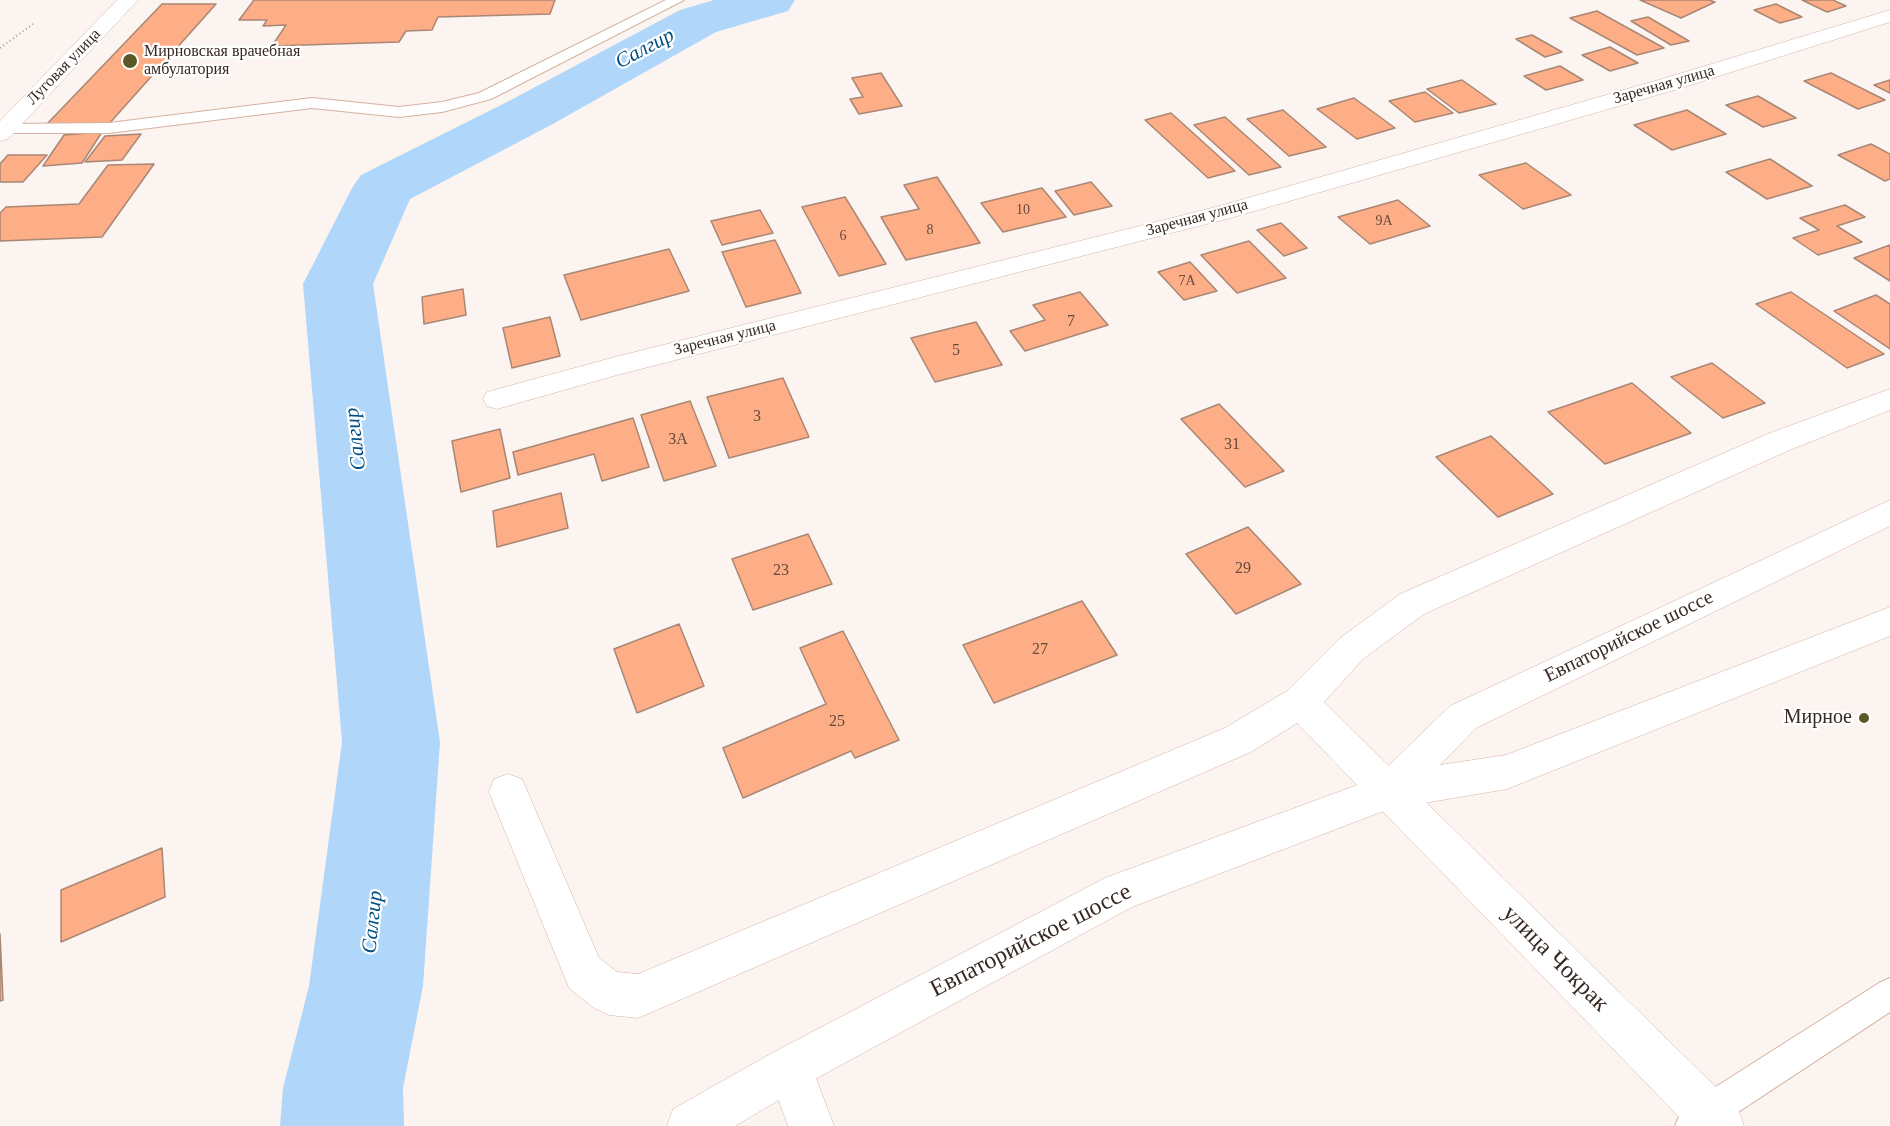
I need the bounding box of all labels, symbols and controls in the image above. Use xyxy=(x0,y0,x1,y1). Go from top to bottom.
water label: Салгир xyxy=(611,23,679,75)
street label: Луговая улица xyxy=(23,25,105,109)
place label: Мирновская врачебная амбулатория xyxy=(144,42,300,80)
marker: Мирновская врачебная амбулатория xyxy=(121,52,139,70)
street label: Заречная улица xyxy=(1611,61,1717,109)
street label: Заречная улица xyxy=(1144,195,1250,241)
house number: 10 xyxy=(1016,202,1030,218)
house number: 9А xyxy=(1375,213,1393,229)
house number: 8 xyxy=(926,222,934,238)
house number: 6 xyxy=(840,228,846,244)
house number: 7А xyxy=(1178,273,1196,289)
house number: 7 xyxy=(1067,312,1075,332)
street label: Заречная улица xyxy=(672,316,778,360)
house number: 5 xyxy=(952,341,960,361)
water label: Салгир xyxy=(340,406,372,472)
house number: 3 xyxy=(753,407,761,427)
house number: 3А xyxy=(668,430,688,450)
house number: 31 xyxy=(1224,435,1240,455)
house number: 29 xyxy=(1235,559,1251,579)
house number: 23 xyxy=(773,561,789,581)
street label: Евпаторийское шоссе xyxy=(1541,586,1717,688)
house number: 27 xyxy=(1032,640,1048,660)
place label: Мирное xyxy=(1784,706,1852,730)
marker: Мирное xyxy=(1857,711,1871,725)
house number: 25 xyxy=(829,712,845,732)
street label: Евпаторийское шоссе xyxy=(926,878,1136,1004)
water label: Салгир xyxy=(357,889,389,955)
street label: улица Чокрак xyxy=(1496,900,1614,1018)

